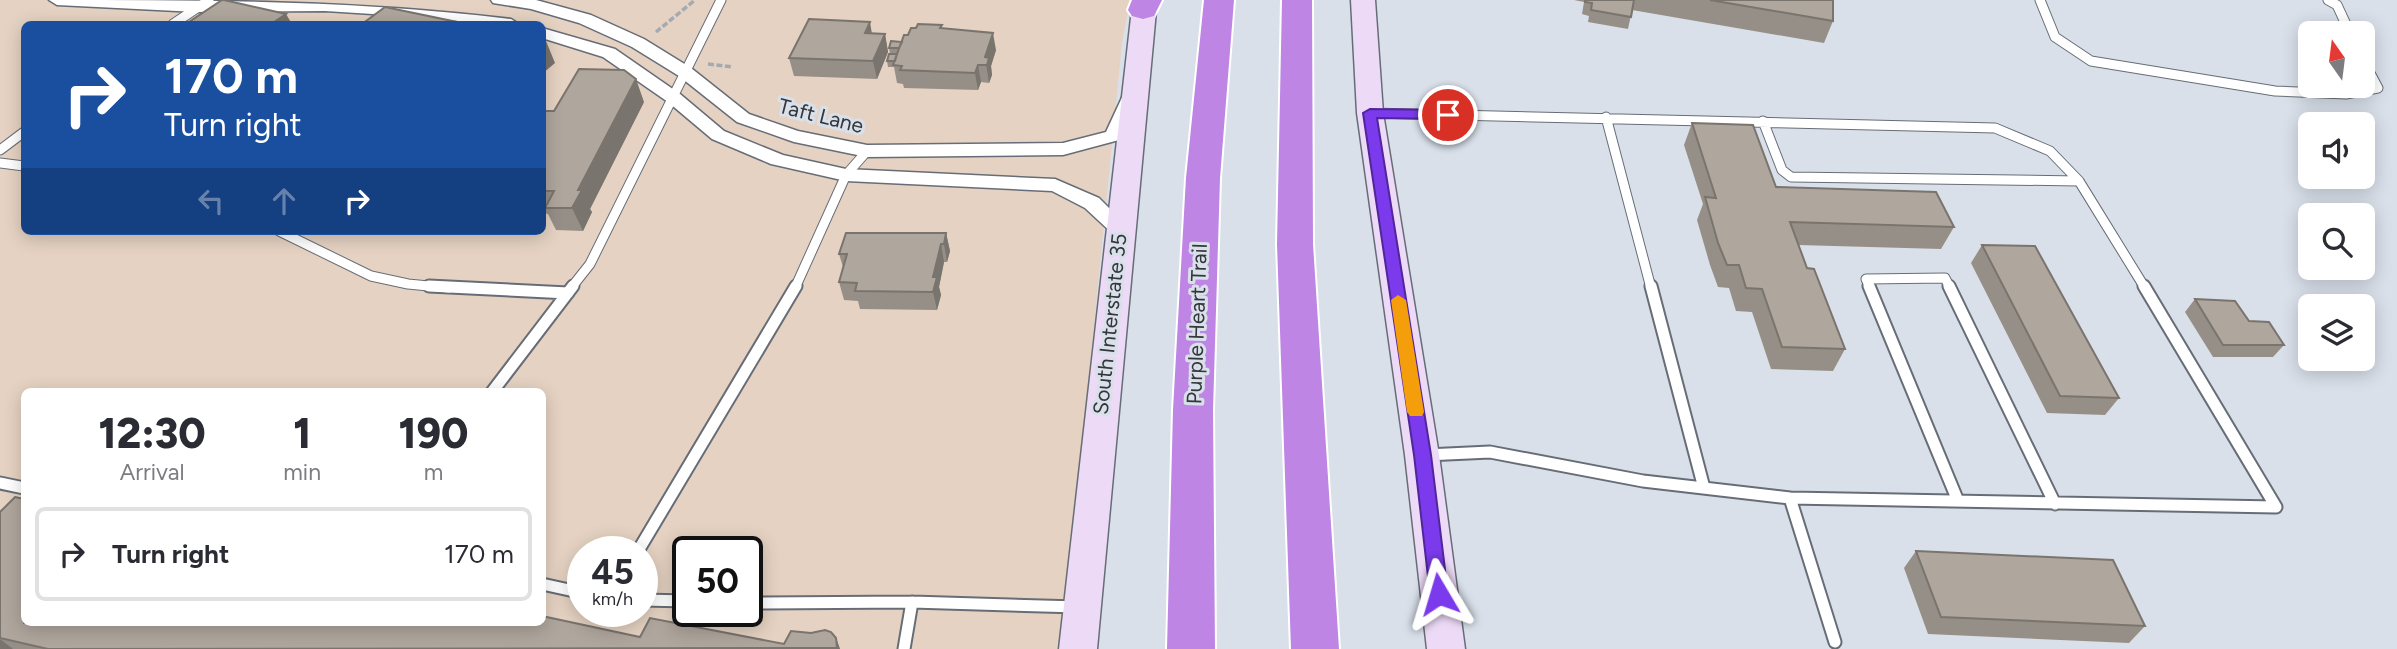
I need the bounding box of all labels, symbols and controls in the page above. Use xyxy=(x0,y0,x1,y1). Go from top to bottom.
north arrow xyxy=(2298,21,2375,98)
map controls xyxy=(2298,21,2375,371)
text: 170 m xyxy=(164,46,298,105)
icon: right xyxy=(49,49,140,140)
pin xyxy=(1418,85,1478,145)
street label: Taft Lane xyxy=(776,93,866,138)
icon: arrive xyxy=(1429,96,1467,134)
text: Turn right xyxy=(164,106,302,144)
button: sound xyxy=(2298,112,2375,189)
icon: left xyxy=(192,182,230,220)
icon: ahead xyxy=(265,182,303,220)
icon: right xyxy=(338,182,376,220)
button: search xyxy=(2298,203,2375,280)
street label: South Interstate 35 xyxy=(1088,232,1131,416)
street label: Purple Heart Trail xyxy=(1181,243,1212,405)
button: layers xyxy=(2298,294,2375,371)
text: 12:30 xyxy=(99,408,206,459)
text: 1 xyxy=(293,408,311,459)
text: 190 xyxy=(399,408,468,459)
text: Arrival xyxy=(120,458,185,486)
text: min xyxy=(283,458,321,486)
text: m xyxy=(424,458,443,486)
icon: right xyxy=(53,535,91,573)
speed limit sign: 50 xyxy=(672,536,763,627)
text: Turn right xyxy=(112,538,229,570)
text: 170 m xyxy=(444,538,514,570)
text: 45 xyxy=(591,551,634,593)
position arrow xyxy=(1402,557,1476,631)
text: km/h xyxy=(592,588,633,610)

